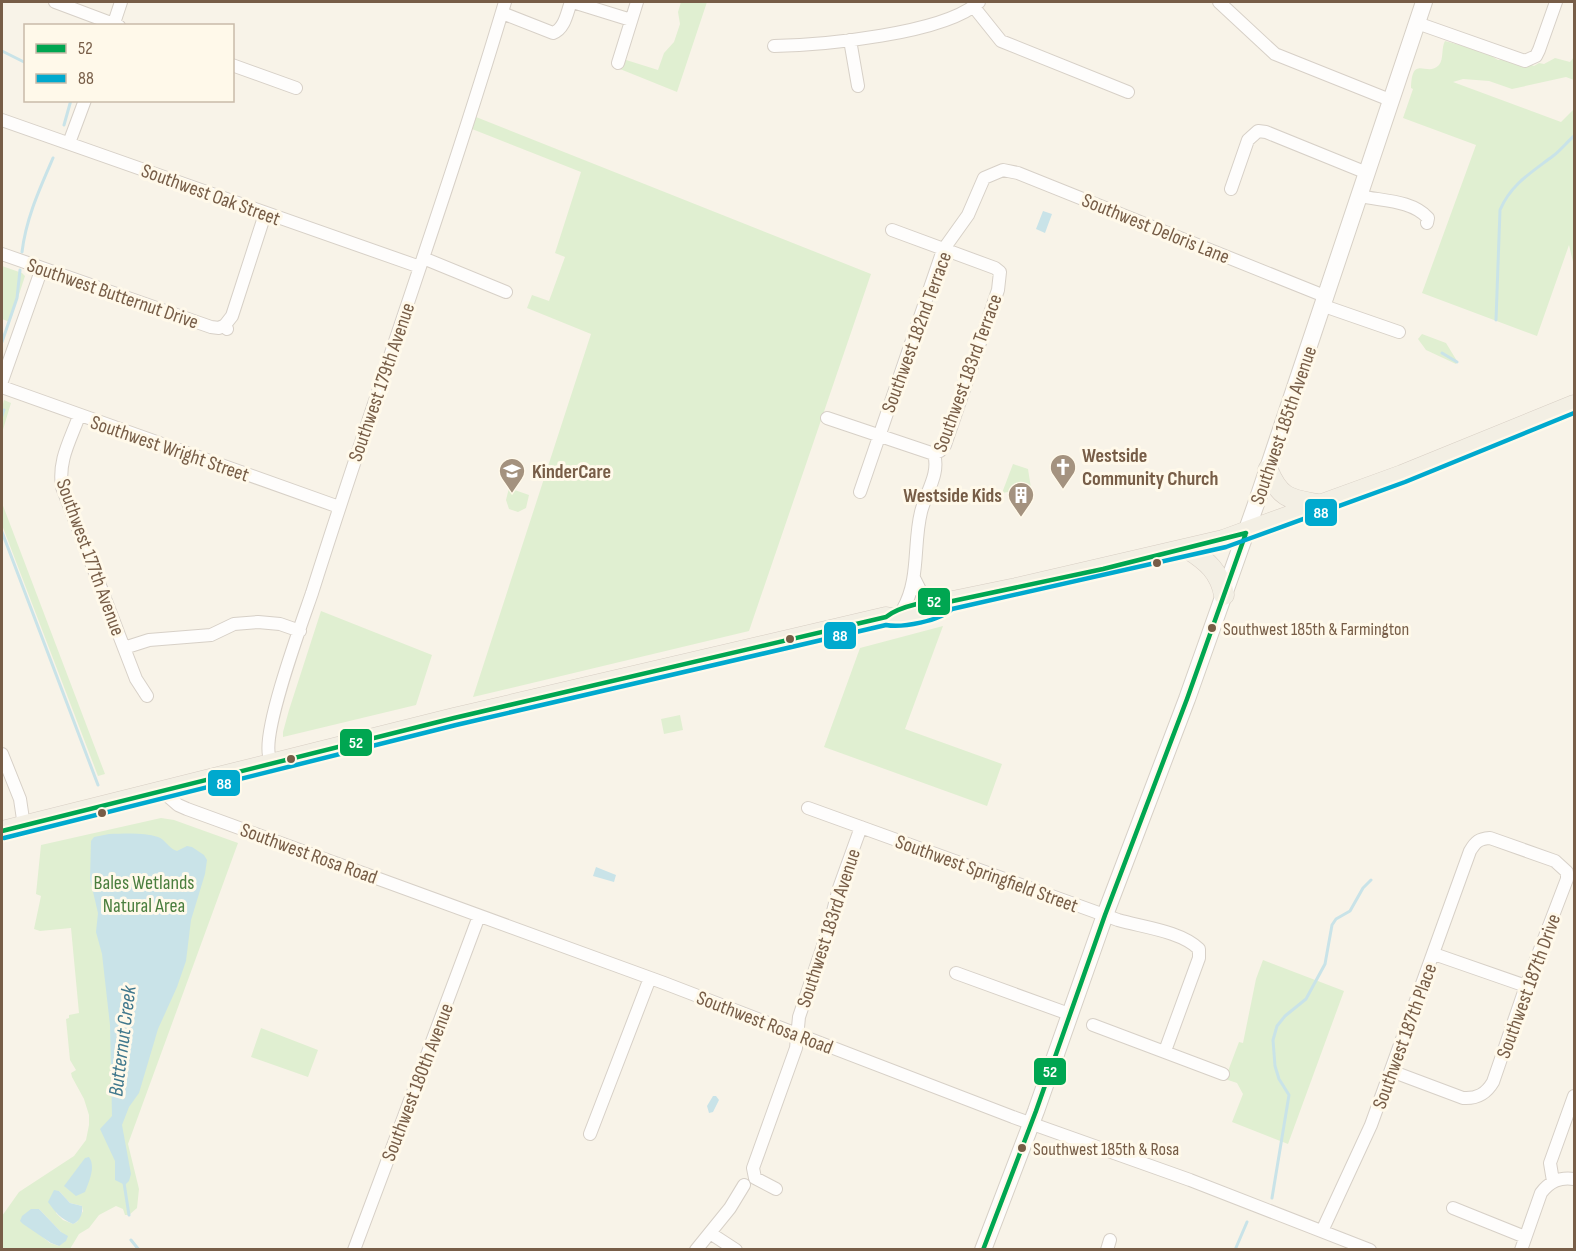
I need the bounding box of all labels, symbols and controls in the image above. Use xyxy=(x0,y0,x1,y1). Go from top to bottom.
legend xyxy=(24,24,234,102)
text: 52 xyxy=(78,38,93,59)
text: 88 xyxy=(78,68,94,89)
street label: Southwest Oak Street xyxy=(138,159,283,231)
street label: Southwest Deloris Lane xyxy=(1078,188,1233,269)
street label: Southwest 182nd Terrace xyxy=(877,249,957,416)
street label: Southwest Butternut Drive xyxy=(24,253,202,335)
street label: Southwest 183rd Terrace xyxy=(928,291,1008,456)
street label: Southwest 179th Avenue xyxy=(344,300,420,465)
street label: Southwest 185th Avenue xyxy=(1246,343,1322,508)
street label: Southwest Wright Street xyxy=(87,411,252,487)
place label: Westside Community Church xyxy=(1082,444,1218,491)
church icon: Westside Community Church xyxy=(1048,452,1078,490)
school or university icon: KinderCare xyxy=(497,456,527,494)
place label: KinderCare xyxy=(532,460,611,484)
street label: Southwest 177th Avenue xyxy=(50,476,130,639)
building icon: Westside Kids xyxy=(1006,480,1036,518)
place label: Westside Kids xyxy=(903,484,1002,508)
line badge: 88 xyxy=(1304,498,1338,527)
text: 88 xyxy=(1313,504,1329,523)
unlabelled marker xyxy=(1151,557,1163,569)
line badge: 52 xyxy=(917,587,951,616)
text: 52 xyxy=(927,593,941,612)
place label: Southwest 185th & Farmington xyxy=(1223,619,1409,640)
line badge: 88 xyxy=(823,621,857,650)
marker: Southwest 185th & Farmington xyxy=(1206,622,1218,634)
text: 88 xyxy=(832,627,848,646)
unlabelled marker xyxy=(784,633,796,645)
line badge: 52 xyxy=(339,728,373,757)
text: 52 xyxy=(349,734,363,753)
unlabelled marker xyxy=(285,753,297,765)
line badge: 88 xyxy=(207,769,241,797)
text: 88 xyxy=(216,775,232,794)
unlabelled marker xyxy=(96,807,108,819)
street label: Southwest Rosa Road xyxy=(237,818,380,890)
street label: Southwest Springfield Street xyxy=(892,830,1081,918)
street label: Southwest 183rd Avenue xyxy=(792,846,866,1011)
park label: Bales Wetlands Natural Area xyxy=(93,871,195,918)
street label: Southwest 187th Drive xyxy=(1492,911,1566,1062)
street label: Southwest 187th Place xyxy=(1367,960,1442,1112)
water label: Butternut Creek xyxy=(103,983,142,1098)
street label: Southwest Rosa Road xyxy=(693,986,836,1060)
street label: Southwest 180th Avenue xyxy=(377,1000,459,1165)
line badge: 52 xyxy=(1033,1057,1067,1086)
text: 52 xyxy=(1043,1063,1057,1082)
place label: Southwest 185th & Rosa xyxy=(1033,1139,1179,1160)
marker: Southwest 185th & Rosa xyxy=(1016,1142,1028,1154)

